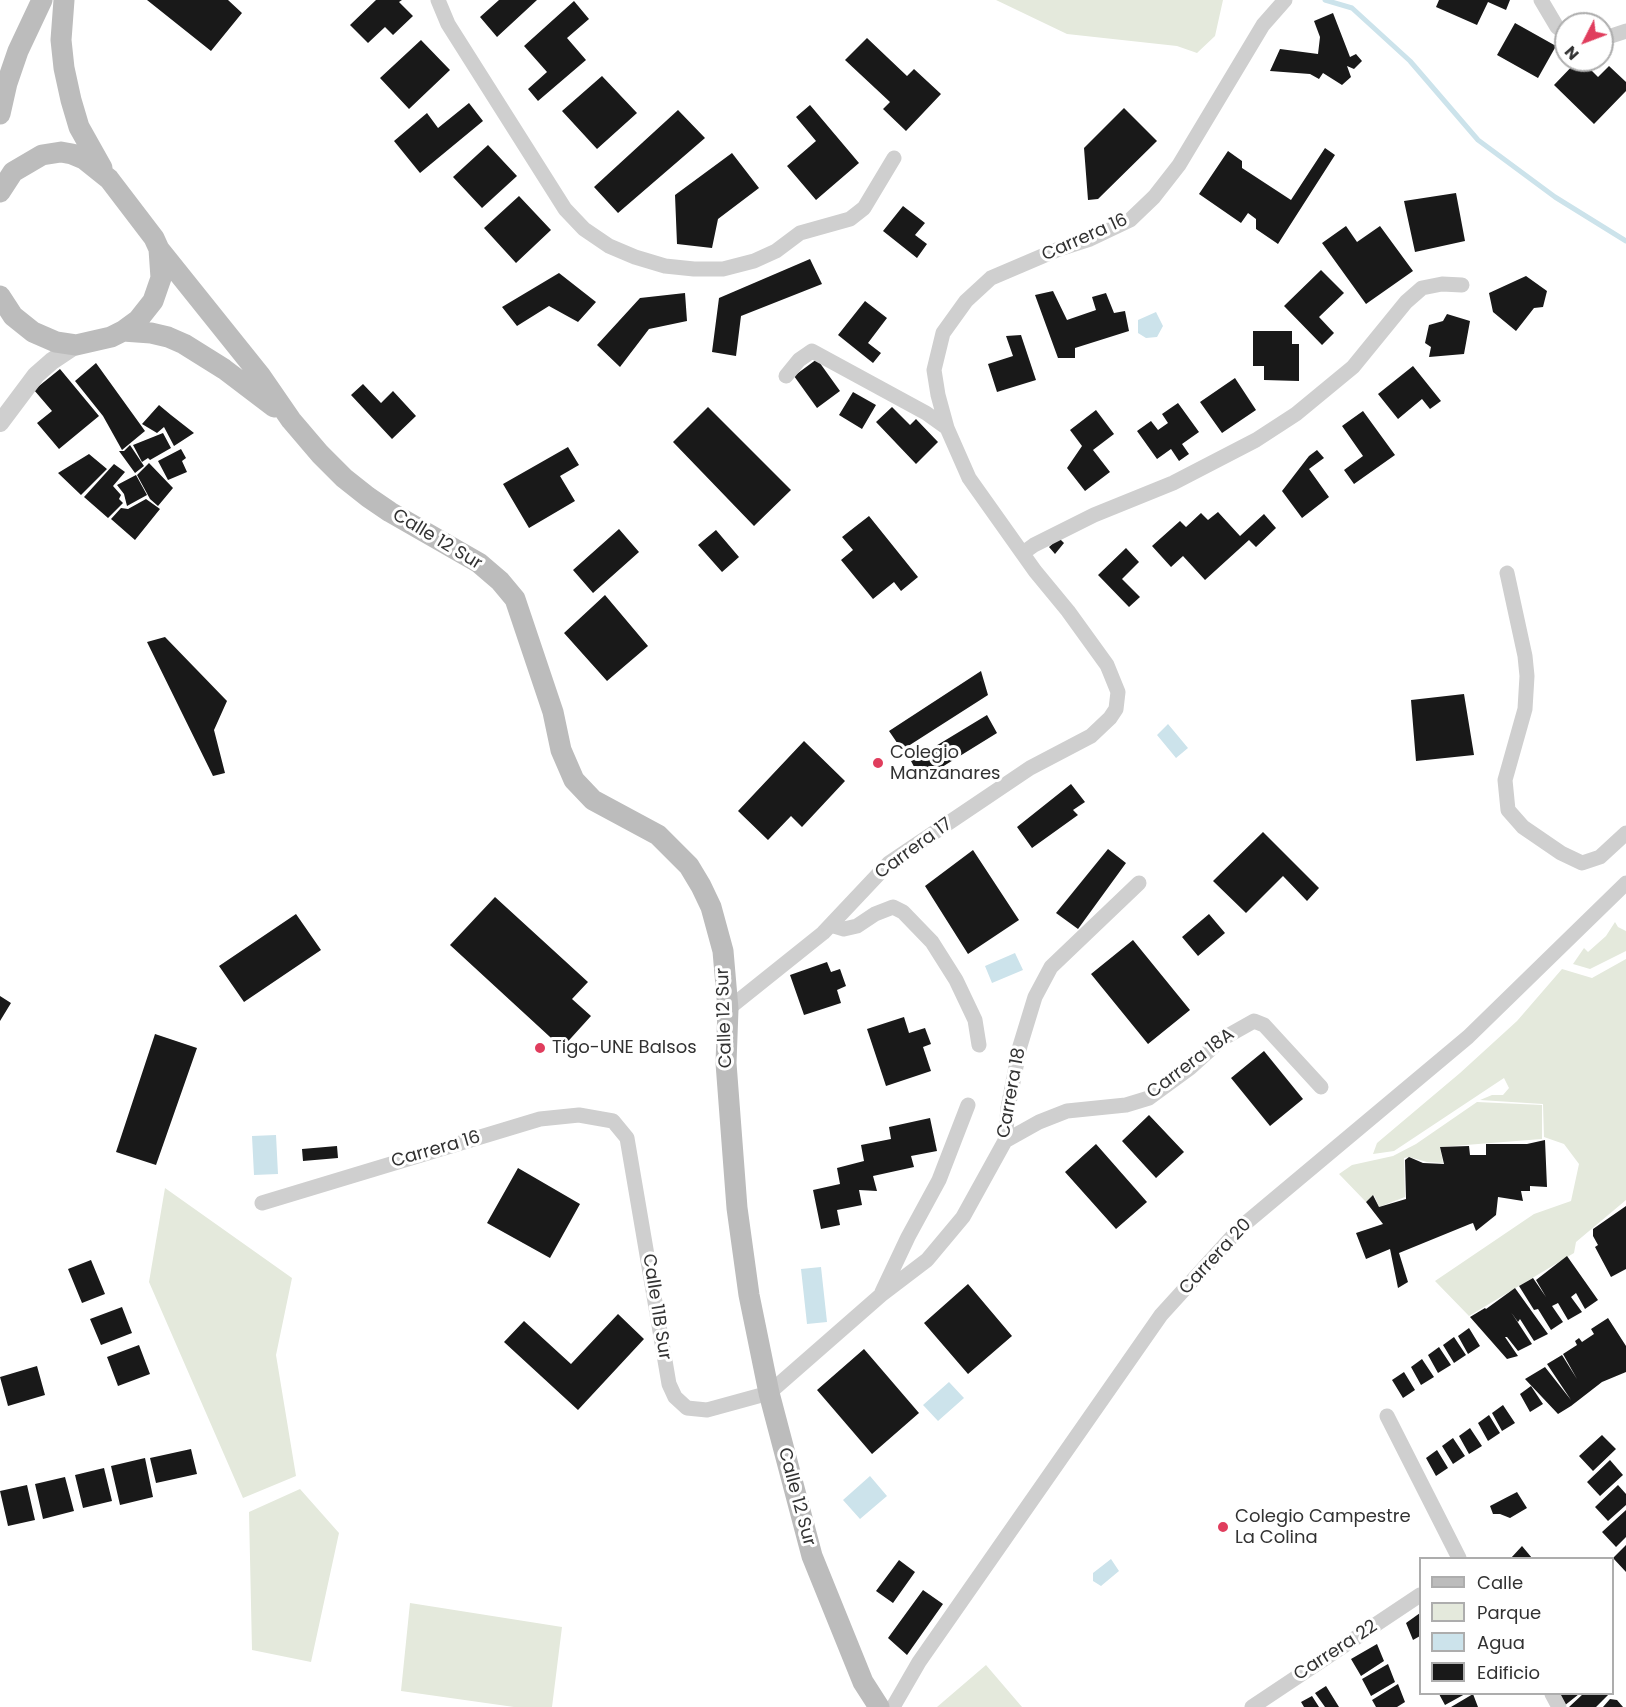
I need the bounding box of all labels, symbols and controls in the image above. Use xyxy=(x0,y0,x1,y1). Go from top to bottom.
north arrow xyxy=(1554,12,1614,72)
text: N xyxy=(1559,41,1584,65)
street label: Carrera 16 xyxy=(1039,210,1131,266)
street label: Calle 12 Sur xyxy=(388,505,486,575)
place label: Colegio Manzanares xyxy=(890,742,1001,784)
marker: Colegio Manzanares xyxy=(871,756,885,770)
street label: Carrera 17 xyxy=(871,814,957,884)
street label: Calle 12 Sur xyxy=(712,967,738,1069)
street label: Carrera 18A xyxy=(1143,1024,1239,1104)
place label: Tigo-UNE Balsos xyxy=(552,1037,697,1059)
marker: Tigo-UNE Balsos xyxy=(533,1041,547,1055)
street label: Carrera 18 xyxy=(993,1046,1031,1140)
street label: Carrera 16 xyxy=(389,1127,483,1173)
street label: Carrera 20 xyxy=(1175,1215,1257,1299)
street label: Calle 11B Sur xyxy=(637,1252,675,1362)
street label: Calle 12 Sur xyxy=(773,1446,819,1548)
place label: Colegio Campestre La Colina xyxy=(1235,1506,1411,1549)
marker: Colegio Campestre La Colina xyxy=(1216,1520,1230,1534)
legend xyxy=(1419,1557,1614,1695)
text: Calle xyxy=(1477,1570,1523,1595)
text: Parque xyxy=(1477,1600,1541,1625)
street label: Carrera 22 xyxy=(1290,1616,1382,1686)
text: Agua xyxy=(1477,1630,1525,1655)
text: Edificio xyxy=(1477,1660,1540,1685)

